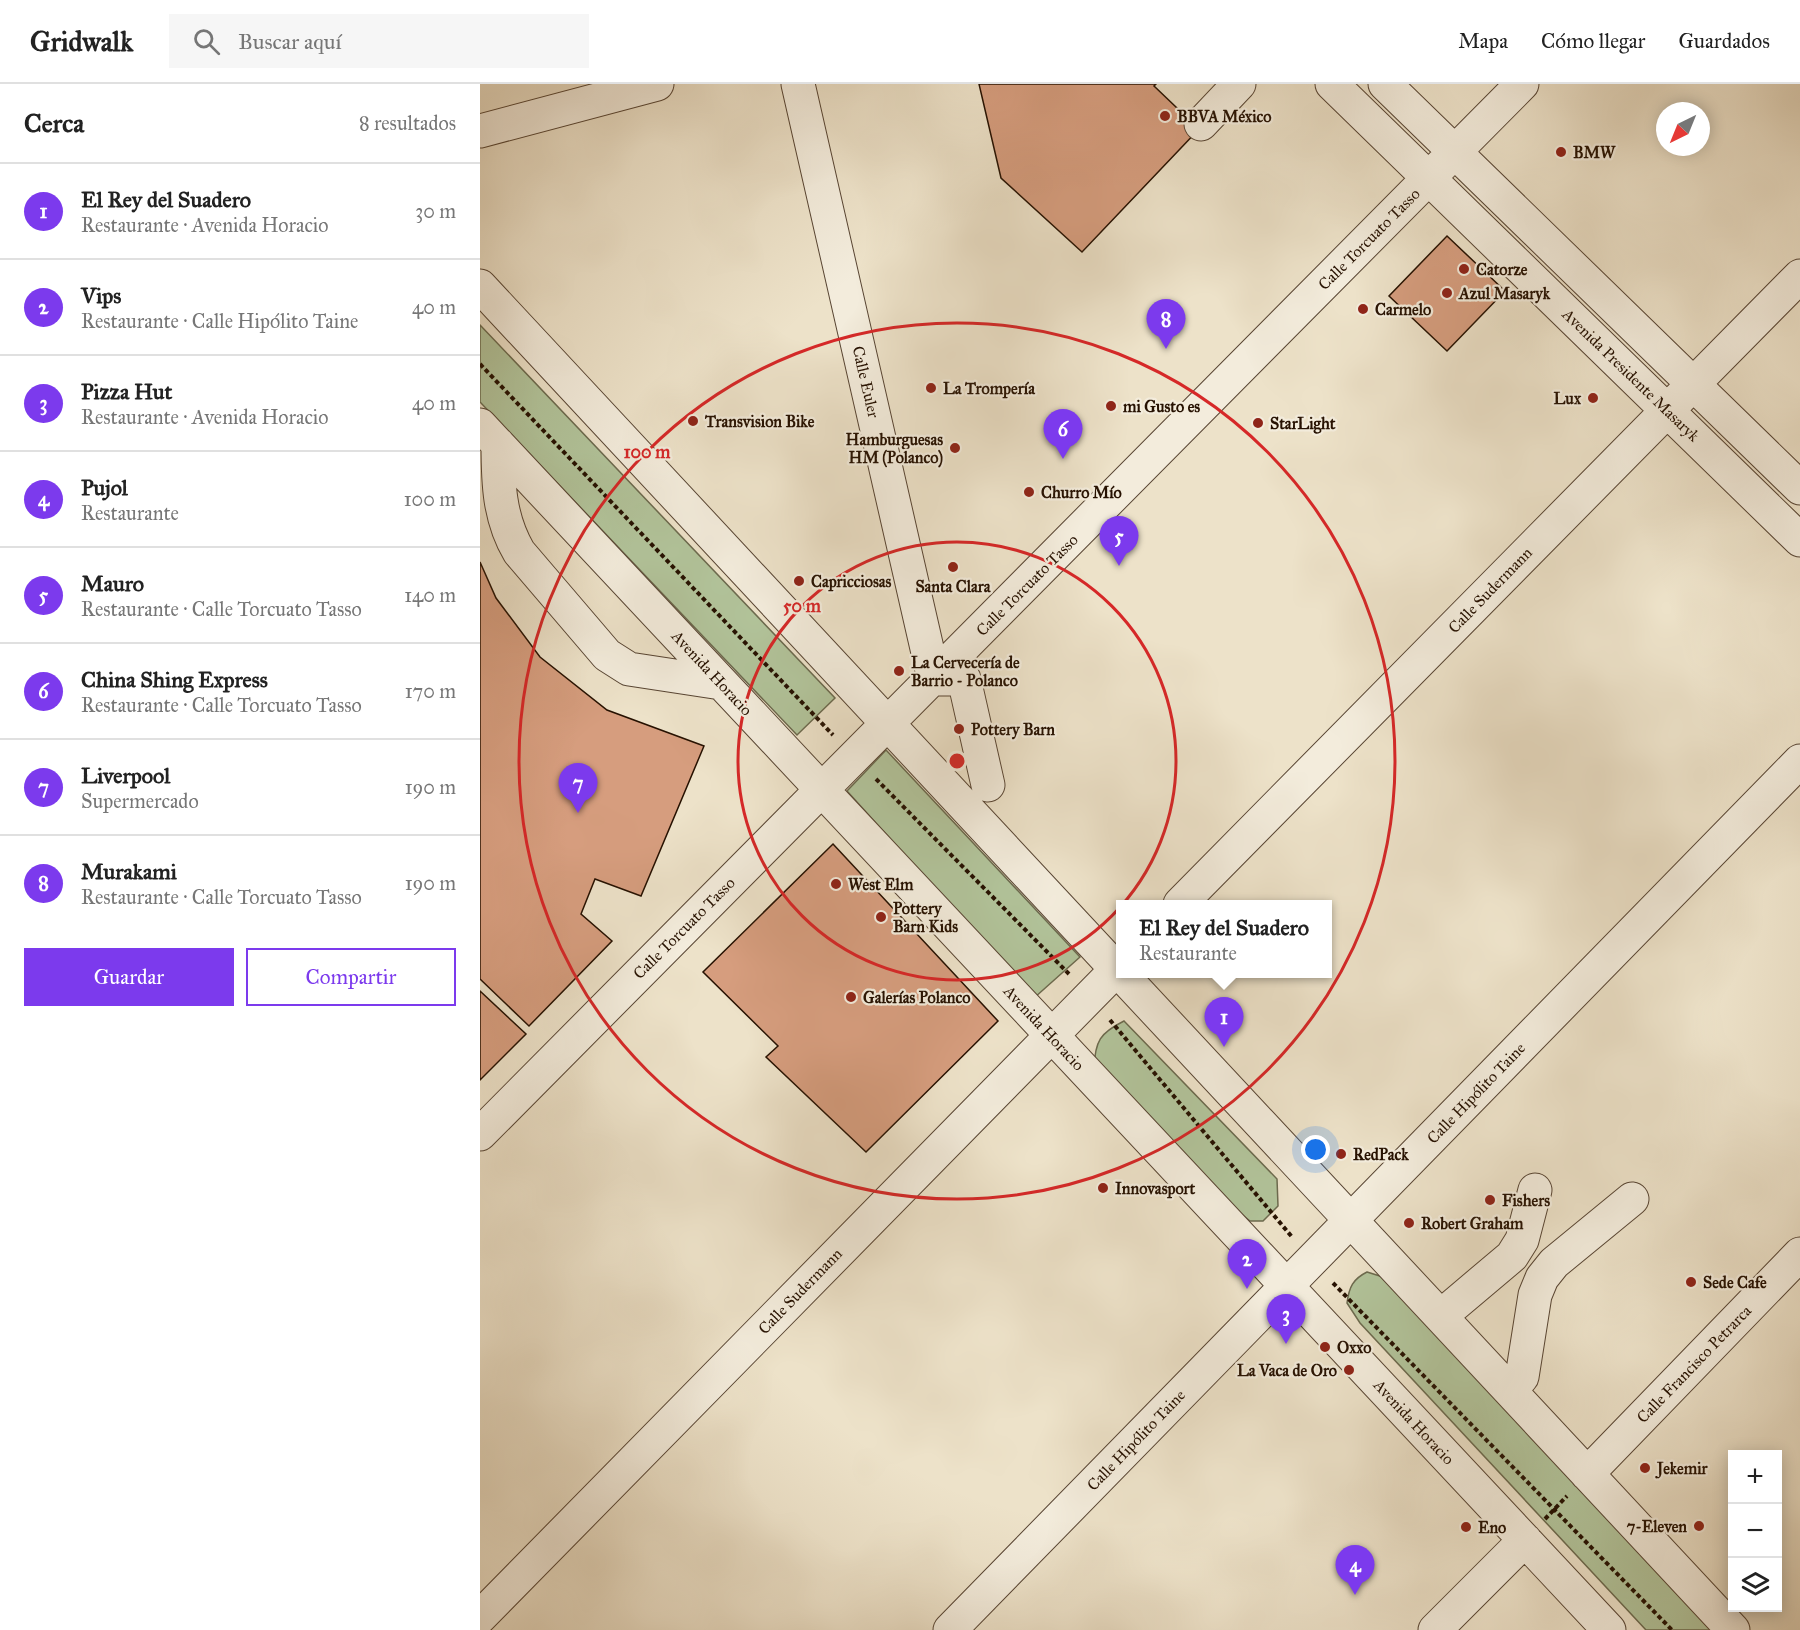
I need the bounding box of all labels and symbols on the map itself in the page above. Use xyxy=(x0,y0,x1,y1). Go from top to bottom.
north arrow xyxy=(1656,102,1710,156)
place label: BBVA México xyxy=(1177,107,1271,126)
marker: BBVA México xyxy=(1158,109,1172,123)
place label: BMW xyxy=(1573,143,1616,162)
marker: BMW xyxy=(1554,145,1568,159)
street label: Calle Torcuato Tasso xyxy=(1314,184,1424,294)
place label: Catorze xyxy=(1476,260,1528,279)
marker: Catorze xyxy=(1457,262,1471,276)
place label: Azul Masaryk xyxy=(1458,284,1551,304)
marker: Azul Masaryk xyxy=(1440,286,1454,300)
pin: 8 xyxy=(1146,300,1186,349)
place label: Carmelo xyxy=(1375,300,1431,319)
marker: Carmelo xyxy=(1356,302,1370,316)
street label: Avenida Presidente Masaryk xyxy=(1558,304,1704,446)
street label: Calle Euler xyxy=(848,344,884,420)
place label: La Trompería xyxy=(943,379,1036,399)
marker: La Trompería xyxy=(924,381,938,395)
place label: Lux xyxy=(1554,389,1582,408)
marker: Lux xyxy=(1586,391,1600,405)
place label: mi Gusto es xyxy=(1122,397,1200,416)
marker: mi Gusto es xyxy=(1104,399,1118,413)
pin: 6 xyxy=(1044,410,1082,459)
place label: Transvision Bike xyxy=(704,412,815,431)
marker: Transvision Bike xyxy=(686,414,700,428)
place label: StarLight xyxy=(1270,414,1336,434)
marker: StarLight xyxy=(1251,416,1265,430)
place label: Hamburguesas HM (Polanco) xyxy=(846,430,943,468)
text: 100 m xyxy=(624,441,671,463)
marker: Hamburguesas HM (Polanco) xyxy=(948,441,962,455)
place label: Churro Mío xyxy=(1041,483,1122,502)
marker: Churro Mío xyxy=(1022,485,1036,499)
pin: 5 xyxy=(1100,516,1138,566)
street label: Calle Torcuato Tasso xyxy=(972,530,1082,640)
street label: Calle Sudermann xyxy=(1444,543,1536,637)
marker: Santa Clara xyxy=(946,560,960,574)
place label: Capricciosas xyxy=(811,572,892,592)
marker: Capricciosas xyxy=(792,574,806,588)
place label: Santa Clara xyxy=(915,577,992,596)
text: 50 m xyxy=(783,595,822,617)
street label: Avenida Horacio xyxy=(667,626,756,719)
place label: La Cervecería de Barrio - Polanco xyxy=(911,653,1020,690)
marker: La Cervecería de Barrio - Polanco xyxy=(892,664,906,678)
place label: Pottery Barn xyxy=(971,720,1055,740)
marker: Pottery Barn xyxy=(952,722,966,736)
centre of rings xyxy=(947,751,967,771)
pin: 7 xyxy=(558,764,598,813)
street label: Calle Torcuato Tasso xyxy=(629,873,739,983)
place label: West Elm xyxy=(848,875,914,894)
marker: West Elm xyxy=(829,877,843,891)
place label: Pottery Barn Kids xyxy=(893,899,958,936)
marker: Pottery Barn Kids xyxy=(874,910,888,924)
street label: Avenida Horacio xyxy=(999,981,1088,1074)
place label: Galerías Polanco xyxy=(863,988,970,1007)
marker: Galerías Polanco xyxy=(844,990,858,1004)
pin: 1 xyxy=(1204,998,1244,1047)
street label: Calle Hipólito Taine xyxy=(1423,1038,1529,1147)
your location xyxy=(1301,1135,1330,1164)
place label: RedPack xyxy=(1353,1145,1409,1164)
marker: RedPack xyxy=(1334,1147,1348,1161)
place label: Innovasport xyxy=(1115,1179,1196,1199)
marker: Innovasport xyxy=(1096,1181,1110,1195)
place label: Fishers xyxy=(1502,1191,1550,1210)
marker: Fishers xyxy=(1483,1193,1497,1207)
place label: Robert Graham xyxy=(1421,1214,1524,1233)
marker: Robert Graham xyxy=(1402,1216,1416,1230)
pin: 2 xyxy=(1228,1240,1266,1289)
street label: Calle Sudermann xyxy=(754,1244,846,1338)
place label: Sede Cafe xyxy=(1703,1273,1767,1292)
marker: Sede Cafe xyxy=(1684,1275,1698,1289)
pin: 3 xyxy=(1266,1294,1306,1344)
street label: Calle Francisco Petrarca xyxy=(1633,1301,1755,1427)
place label: Oxxo xyxy=(1337,1338,1371,1357)
marker: Oxxo xyxy=(1318,1340,1332,1354)
place label: La Vaca de Oro xyxy=(1237,1361,1337,1380)
marker: La Vaca de Oro xyxy=(1342,1363,1356,1377)
street label: Avenida Horacio xyxy=(1369,1375,1458,1468)
street label: Calle Hipólito Taine xyxy=(1083,1385,1189,1494)
place label: Jekemir xyxy=(1655,1459,1709,1479)
marker: Jekemir xyxy=(1638,1461,1652,1475)
place label: 7-Eleven xyxy=(1627,1517,1687,1536)
place label: Eno xyxy=(1478,1518,1506,1537)
marker: 7-Eleven xyxy=(1692,1519,1706,1533)
marker: Eno xyxy=(1459,1520,1473,1534)
pin: 4 xyxy=(1336,1546,1374,1595)

